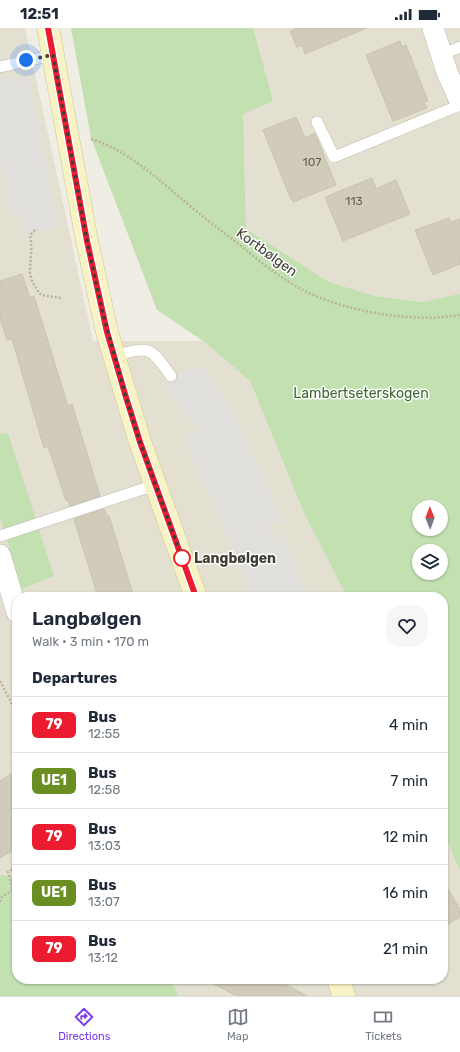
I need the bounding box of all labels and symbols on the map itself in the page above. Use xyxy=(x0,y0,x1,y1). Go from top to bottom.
your location xyxy=(16,50,36,70)
house number: 107 xyxy=(303,155,321,169)
house number: 113 xyxy=(345,194,363,208)
street label: Kortbølgen xyxy=(233,225,301,280)
park label: Lambertseterskogen xyxy=(293,385,429,402)
north arrow xyxy=(412,500,448,536)
marker: Langbølgen xyxy=(173,549,191,567)
place label: Langbølgen xyxy=(194,550,276,567)

